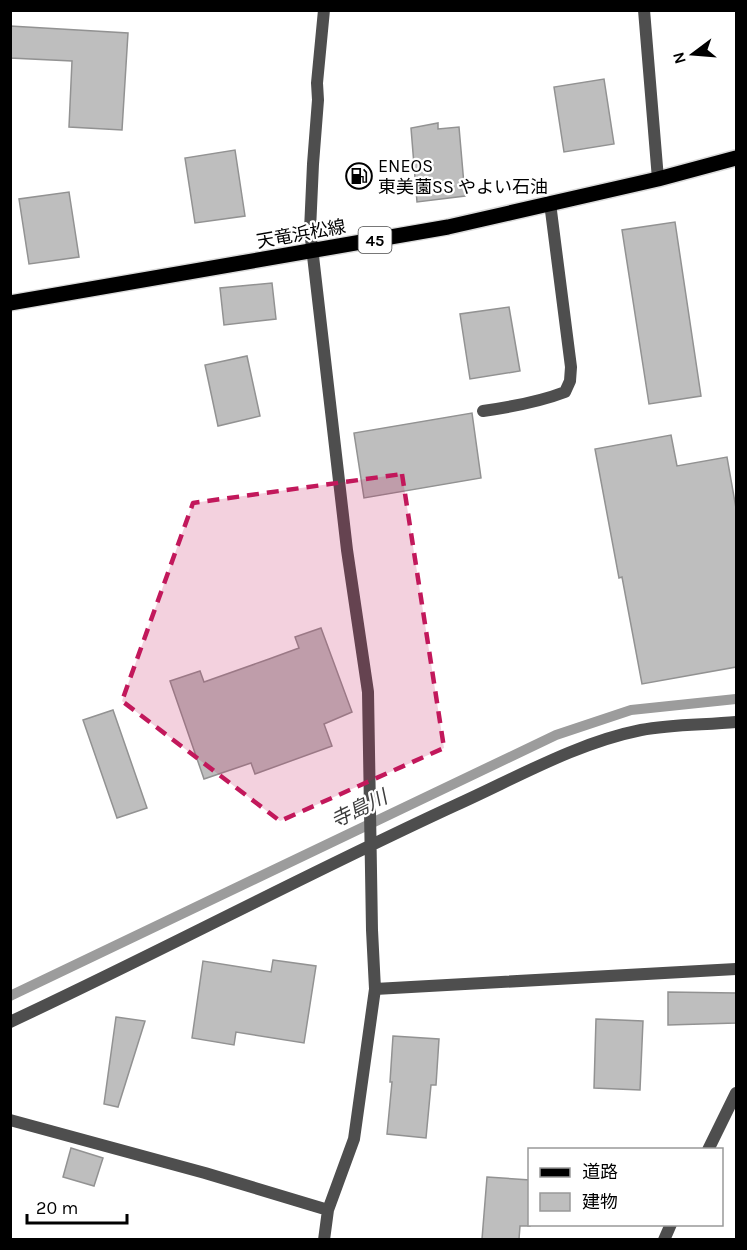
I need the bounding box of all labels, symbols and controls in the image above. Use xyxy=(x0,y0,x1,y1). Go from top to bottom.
north arrow xyxy=(663,24,723,84)
text: N xyxy=(668,50,690,66)
place label: ENEOS 東美薗SS やよい石油 xyxy=(378,155,548,198)
fuel station icon: ENEOS 東美薗SS やよい石油 xyxy=(344,161,374,191)
street label: 天竜浜松線 xyxy=(255,215,347,253)
road number: 45 xyxy=(358,227,392,253)
water label: 寺島川 xyxy=(327,785,393,832)
legend xyxy=(528,1148,723,1226)
text: 道路 xyxy=(582,1161,618,1183)
scale bar xyxy=(27,1187,128,1225)
text: 建物 xyxy=(582,1191,618,1213)
text: 20 m xyxy=(36,1197,78,1219)

